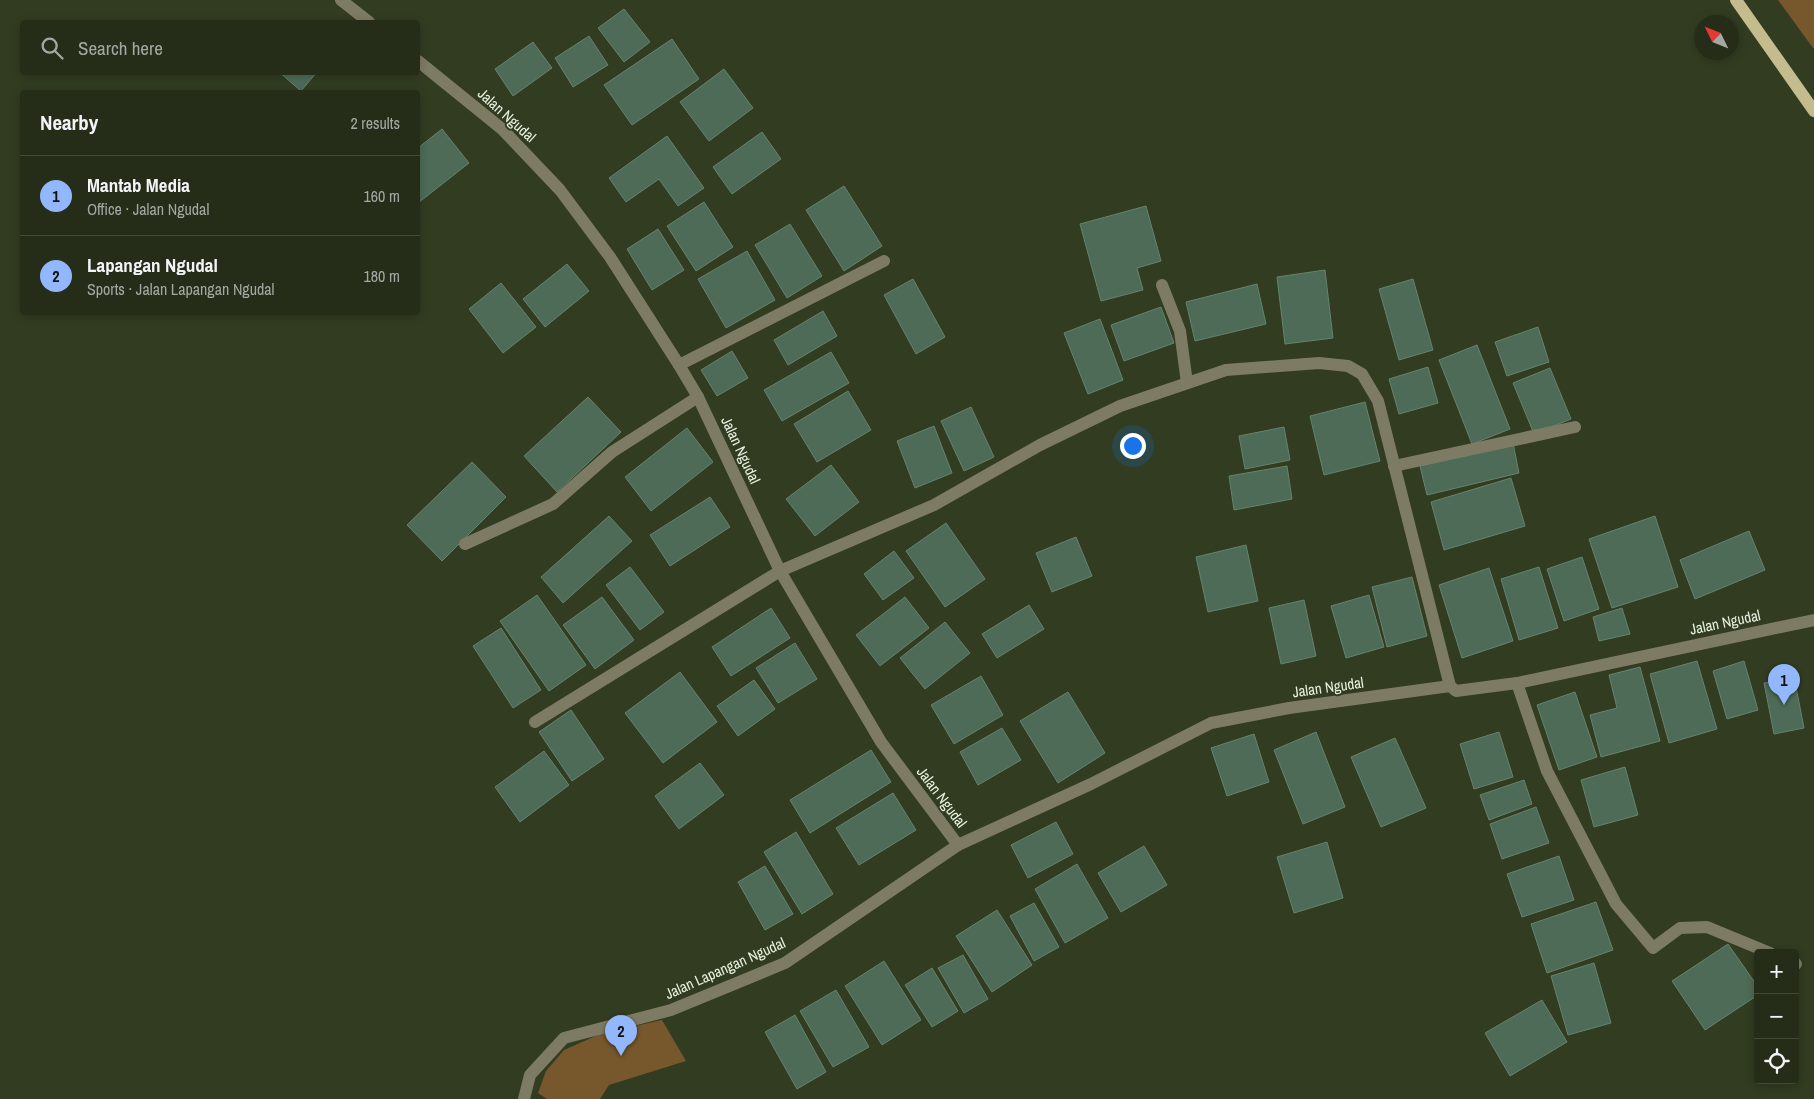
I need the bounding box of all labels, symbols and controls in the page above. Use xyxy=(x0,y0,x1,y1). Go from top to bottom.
north arrow xyxy=(1694,15,1739,60)
search box xyxy=(20,20,420,75)
icon: search xyxy=(38,34,66,62)
text: Search here xyxy=(78,35,163,61)
street label: Jalan Ngudal xyxy=(473,83,541,147)
text: Nearby xyxy=(40,108,98,137)
text: 2 results xyxy=(350,112,400,134)
text: Mantab Media xyxy=(87,172,190,198)
text: 1 xyxy=(52,185,60,207)
text: 160 m xyxy=(364,185,400,207)
text: Office · Jalan Ngudal xyxy=(87,198,209,220)
text: Lapangan Ngudal xyxy=(87,252,218,278)
text: 2 xyxy=(52,265,60,287)
text: 180 m xyxy=(364,265,400,287)
text: Sports · Jalan Lapangan Ngudal xyxy=(87,278,274,300)
street label: Jalan Ngudal xyxy=(716,413,766,487)
your location xyxy=(1120,433,1146,459)
street label: Jalan Ngudal xyxy=(1688,604,1762,640)
pin: 1 xyxy=(1768,664,1800,705)
street label: Jalan Ngudal xyxy=(1291,672,1365,702)
street label: Jalan Ngudal xyxy=(912,762,972,832)
street label: Jalan Lapangan Ngudal xyxy=(661,932,789,1004)
map controls xyxy=(1754,949,1799,1084)
button: + xyxy=(1754,949,1799,994)
button: − xyxy=(1754,994,1799,1039)
pin: 2 xyxy=(605,1015,637,1056)
button: locate xyxy=(1754,1039,1799,1084)

